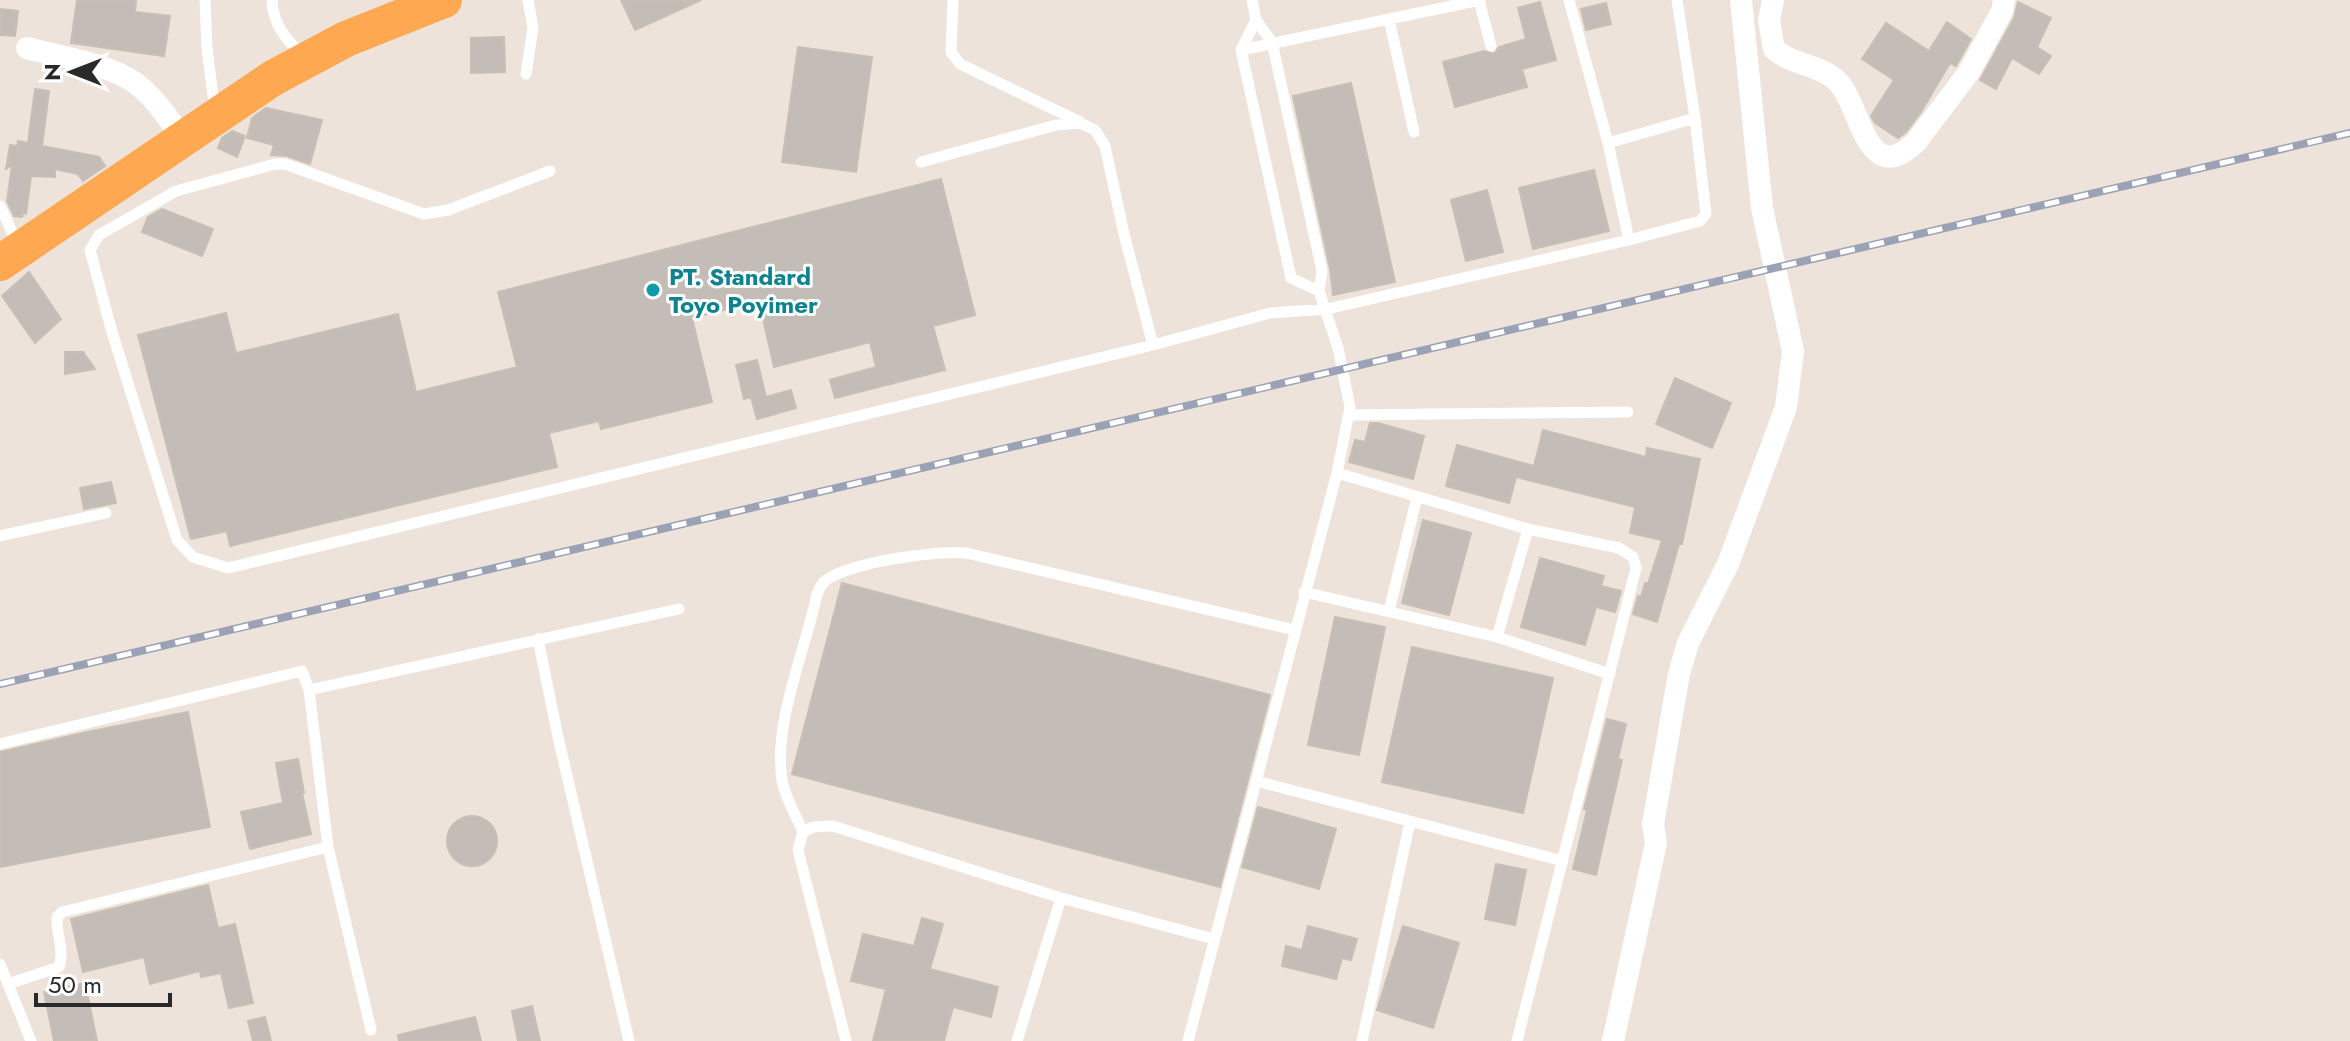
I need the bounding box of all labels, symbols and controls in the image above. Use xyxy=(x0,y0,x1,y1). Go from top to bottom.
north arrow xyxy=(32,32,112,112)
text: N xyxy=(36,63,68,81)
place label: PT. Standard Toyo Poyimer xyxy=(669,259,818,322)
marker: PT. Standard Toyo Poyimer xyxy=(644,281,662,299)
scale bar xyxy=(36,957,170,1007)
text: 50 m xyxy=(48,967,102,1002)

